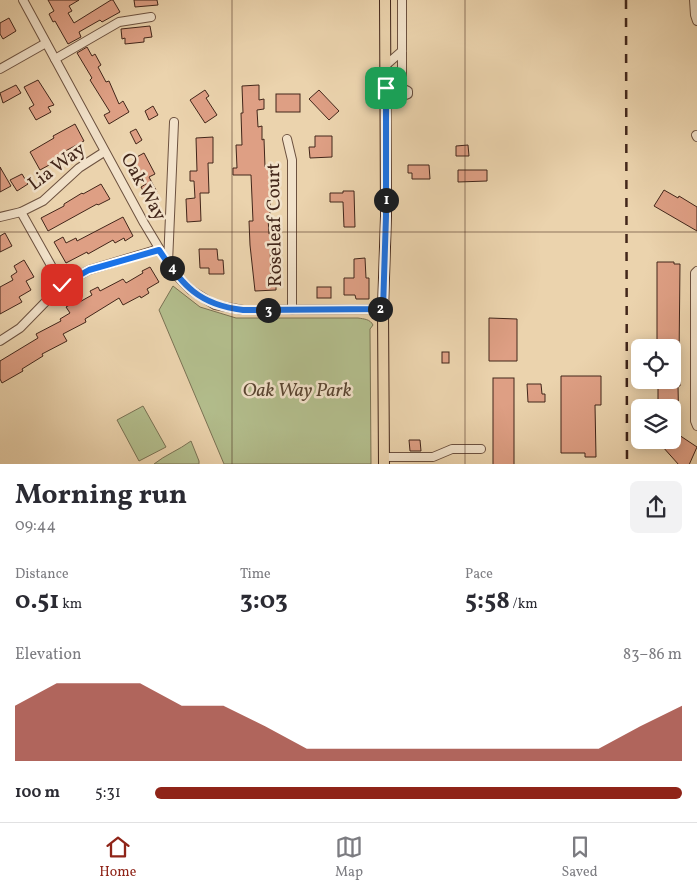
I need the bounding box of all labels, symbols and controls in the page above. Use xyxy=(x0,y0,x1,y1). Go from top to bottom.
pin xyxy=(365,67,407,109)
icon: arrive xyxy=(372,74,400,102)
street label: Lia Way xyxy=(23,137,91,197)
street label: Oak Way xyxy=(114,148,172,226)
street label: Roseleaf Court xyxy=(261,162,289,287)
pin: 1 xyxy=(374,188,398,212)
text: 1 xyxy=(384,191,389,210)
pin: 4 xyxy=(160,256,184,280)
text: 4 xyxy=(168,259,177,278)
pin xyxy=(41,264,83,306)
icon: check xyxy=(48,271,76,299)
pin: 2 xyxy=(368,296,392,322)
pin: 3 xyxy=(256,298,280,322)
text: 2 xyxy=(377,300,384,319)
text: 3 xyxy=(265,301,272,320)
map controls xyxy=(631,339,681,449)
button: locate xyxy=(631,339,681,389)
park label: Oak Way Park xyxy=(242,378,352,404)
button: layers xyxy=(631,399,681,449)
text: Morning run xyxy=(15,476,187,515)
button: share xyxy=(630,481,682,533)
text: 09:44 xyxy=(15,515,56,537)
text: Distance xyxy=(15,565,69,584)
text: Time xyxy=(240,565,271,584)
text: Pace xyxy=(465,565,493,584)
text: 0.51 xyxy=(15,584,59,619)
text: 3:03 xyxy=(240,584,288,619)
text: 5:58 xyxy=(465,584,510,619)
text: km xyxy=(59,595,82,614)
text: /km xyxy=(510,595,538,614)
text: Elevation xyxy=(15,644,82,666)
text: 83–86 m xyxy=(623,644,682,666)
text: 100 m xyxy=(15,782,60,804)
text: 5:31 xyxy=(95,782,121,804)
tab: Home xyxy=(99,833,136,882)
tab: Map xyxy=(335,833,363,882)
tab: Saved xyxy=(562,833,598,882)

